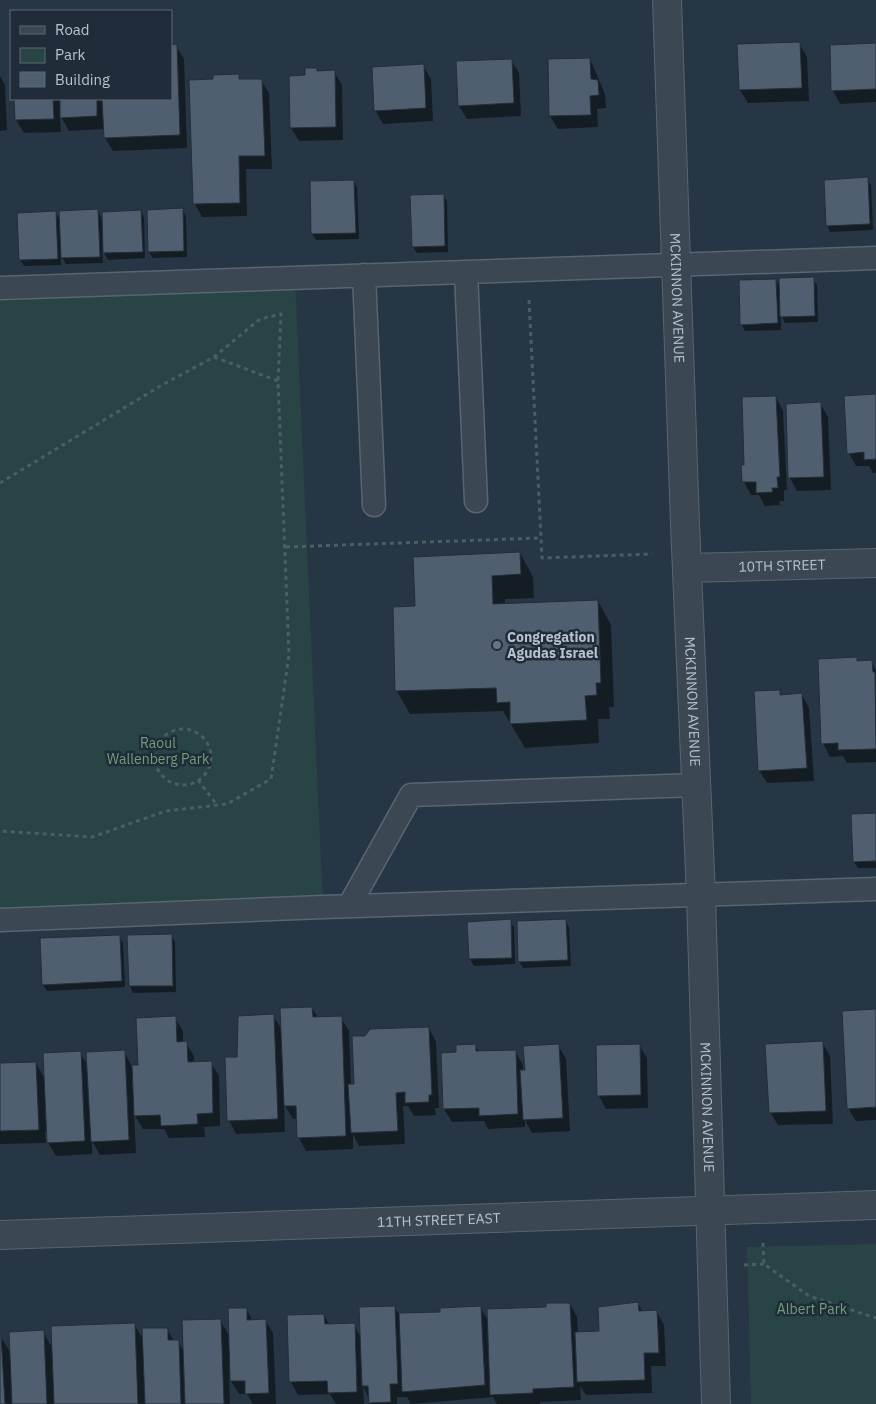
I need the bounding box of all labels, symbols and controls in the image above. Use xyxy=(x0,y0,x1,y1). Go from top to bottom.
legend xyxy=(10,10,172,100)
text: Road xyxy=(55,20,90,39)
text: Park xyxy=(55,45,85,64)
text: Building xyxy=(55,70,110,89)
street label: MCKINNON AVENUE xyxy=(666,232,688,363)
street label: 10TH STREET xyxy=(738,555,826,576)
place label: Congregation Agudas Israel xyxy=(507,628,598,662)
street label: MCKINNON AVENUE xyxy=(681,636,704,767)
marker: Congregation Agudas Israel xyxy=(491,639,503,651)
park label: Raoul Wallenberg Park xyxy=(107,734,210,768)
street label: MCKINNON AVENUE xyxy=(696,1042,718,1173)
street label: 11TH STREET EAST xyxy=(377,1209,501,1231)
park label: Albert Park xyxy=(777,1300,848,1318)

